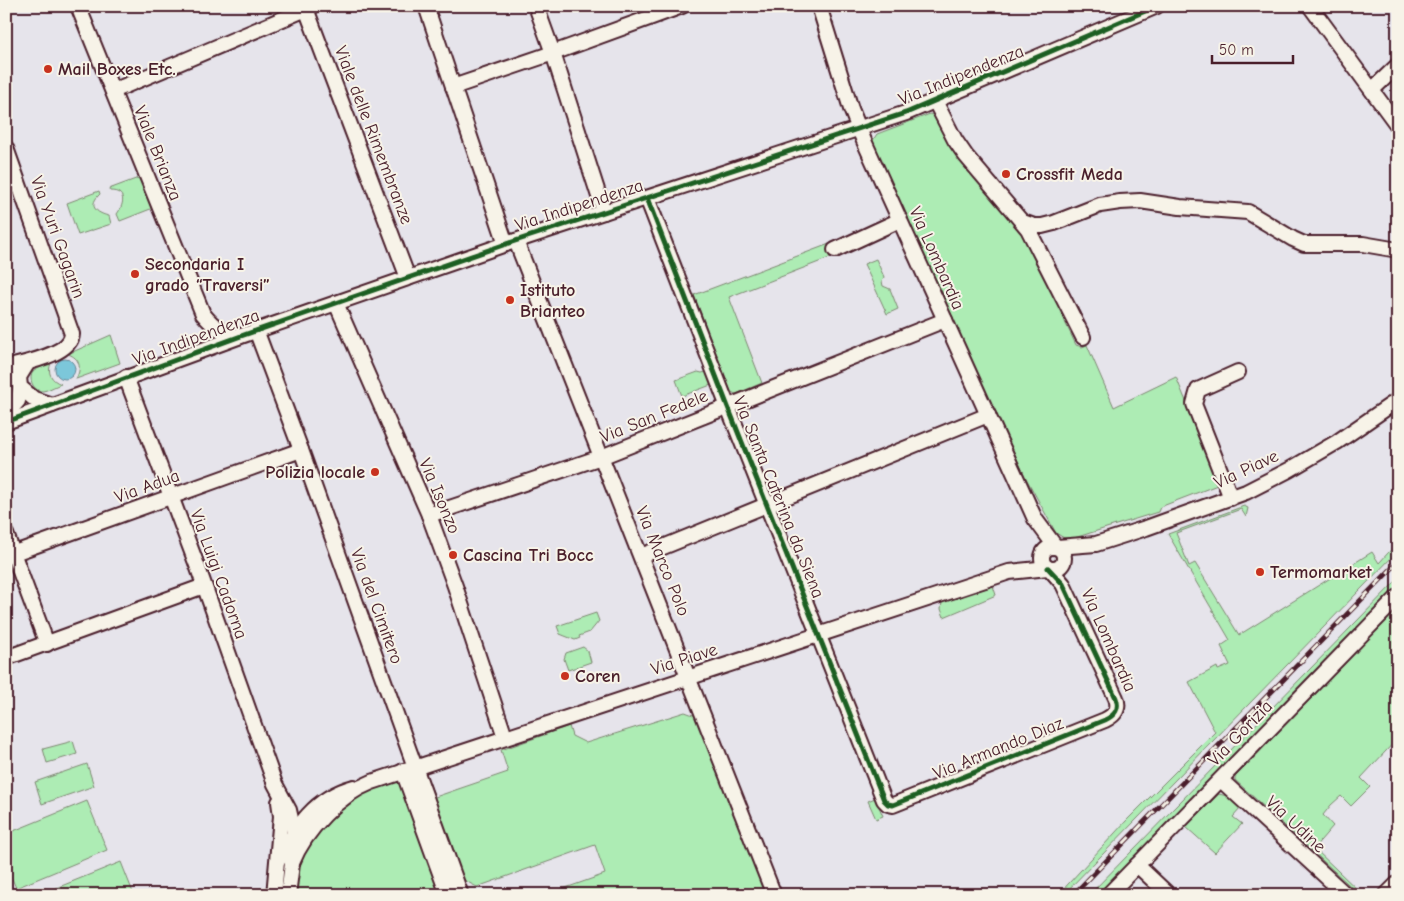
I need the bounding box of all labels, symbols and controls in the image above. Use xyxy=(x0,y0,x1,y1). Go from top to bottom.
scale bar xyxy=(1212,32,1293,64)
street label: Via Indipendenza xyxy=(895,41,1027,110)
text: 50 m xyxy=(1219,41,1254,59)
street label: Viale delle Rimembranze xyxy=(330,43,417,227)
place label: Mail Boxes Etc. xyxy=(58,59,176,80)
marker: Mail Boxes Etc. xyxy=(42,63,54,75)
street label: Viale Brianza xyxy=(129,103,186,204)
place label: Crossfit Meda xyxy=(1016,164,1123,185)
marker: Crossfit Meda xyxy=(1000,168,1012,180)
street label: Via Yuri Gagarin xyxy=(26,173,89,301)
street label: Via Indipendenza xyxy=(512,175,646,236)
street label: Via Lombardia xyxy=(904,203,969,313)
place label: Secondaria I grado “Traversi” xyxy=(145,254,270,296)
marker: Secondaria I grado “Traversi” xyxy=(129,268,141,280)
place label: Istituto Brianteo xyxy=(520,280,585,322)
marker: Istituto Brianteo xyxy=(504,294,516,306)
street label: Via Indipendenza xyxy=(130,305,262,370)
street label: Via San Fedele xyxy=(597,385,711,448)
street label: Via Santa Caterina da Siena xyxy=(728,393,829,601)
street label: Via Piave xyxy=(1211,445,1282,493)
street label: Via Isonzo xyxy=(414,455,465,537)
place label: Polizia locale xyxy=(265,462,365,483)
street label: Via Adua xyxy=(112,465,182,508)
marker: Polizia locale xyxy=(369,466,381,478)
street label: Via Marco Polo xyxy=(631,503,694,619)
street label: Via Luigi Cadorna xyxy=(185,506,252,642)
street label: Via del Cimitero xyxy=(346,545,407,667)
place label: Cascina Tri Bocc xyxy=(463,545,594,566)
marker: Cascina Tri Bocc xyxy=(447,549,459,561)
place label: Termomarket xyxy=(1270,562,1373,583)
marker: Termomarket xyxy=(1254,566,1266,578)
street label: Via Lombardia xyxy=(1076,585,1141,695)
street label: Via Piave xyxy=(648,639,720,680)
place label: Coren xyxy=(575,666,620,687)
marker: Coren xyxy=(559,670,571,682)
street label: Via Gorizia xyxy=(1204,696,1277,771)
street label: Via Armando Diaz xyxy=(930,713,1066,784)
street label: Via Udine xyxy=(1261,791,1330,857)

